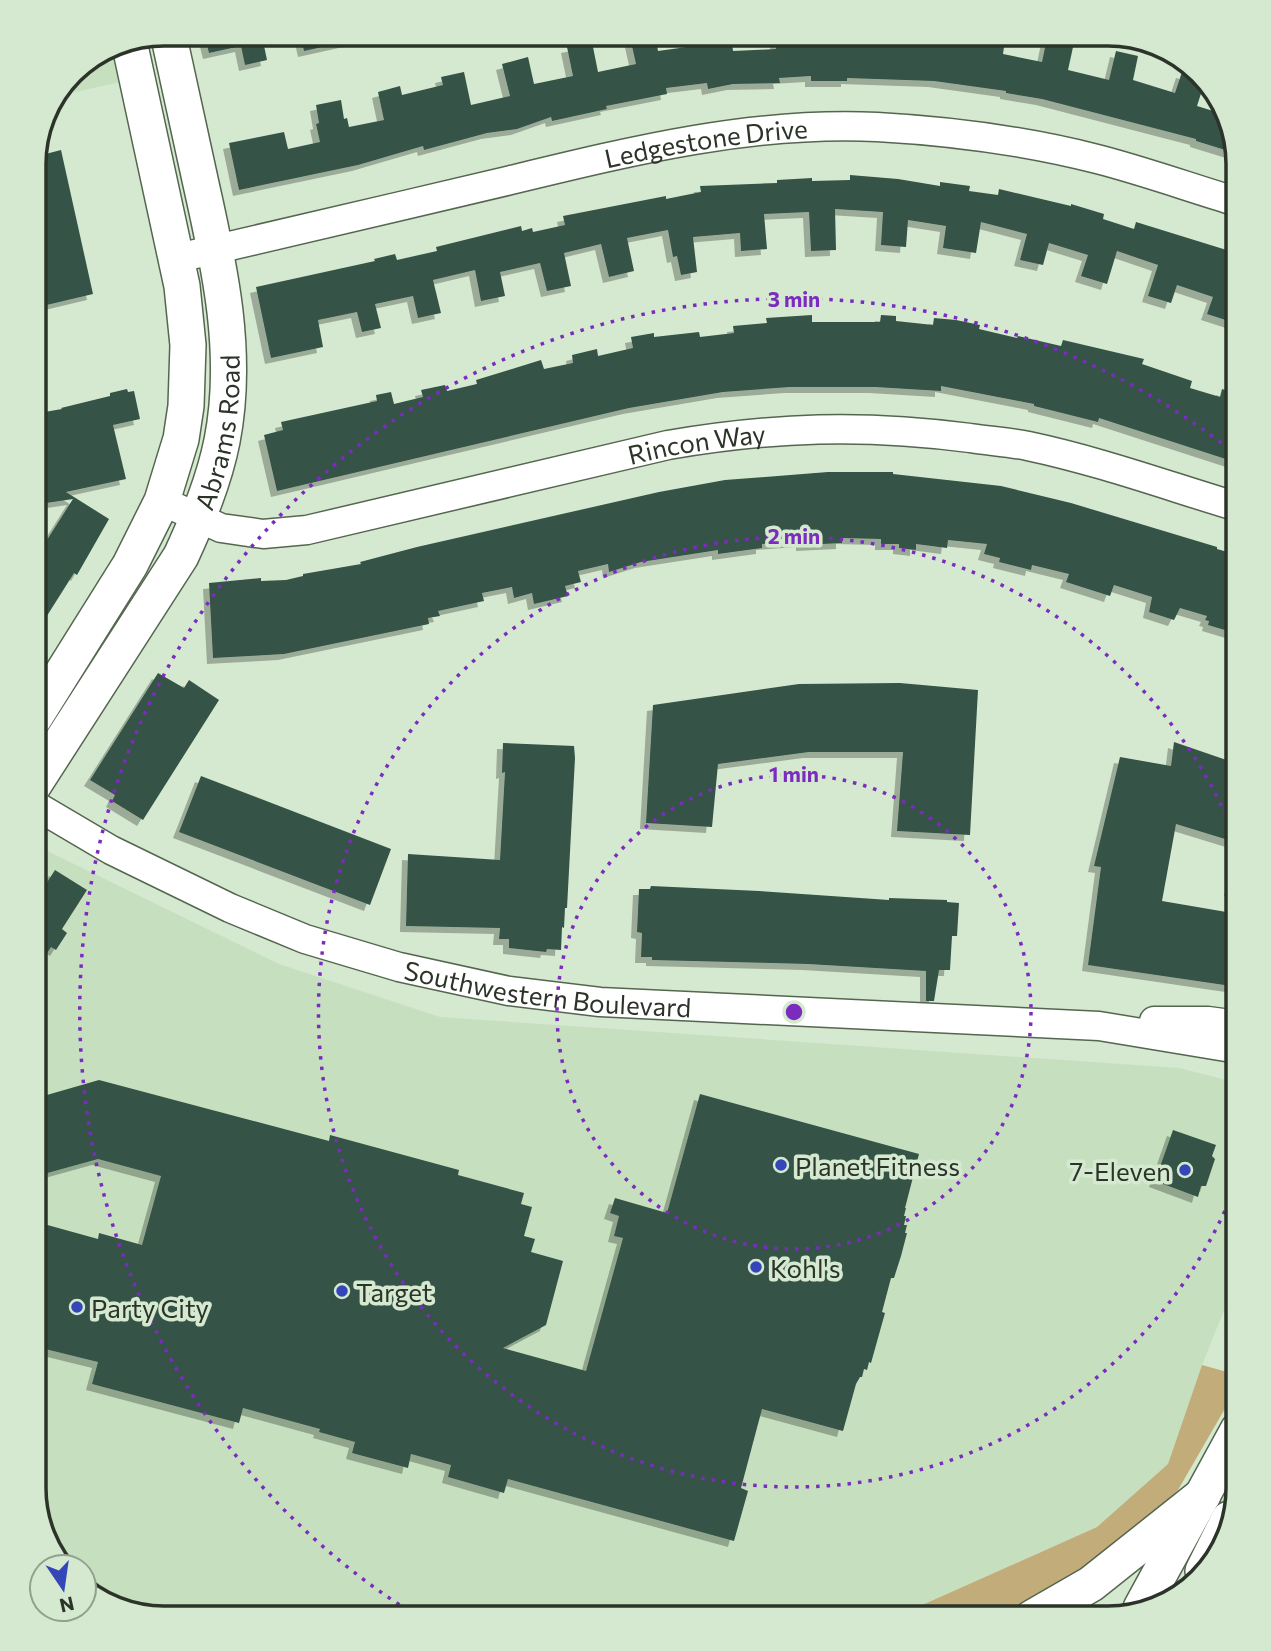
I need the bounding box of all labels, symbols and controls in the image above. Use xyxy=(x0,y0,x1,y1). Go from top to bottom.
street label: Ledgestone Drive xyxy=(601,112,808,173)
text: 3 min xyxy=(768,286,820,311)
street label: Abrams Road xyxy=(187,354,244,514)
street label: Rincon Way xyxy=(625,417,767,469)
text: 2 min xyxy=(768,523,820,548)
text: 1 min xyxy=(769,761,819,786)
street label: Southwestern Boulevard xyxy=(402,953,692,1022)
centre of rings xyxy=(782,1000,806,1024)
place label: Planet Fitness xyxy=(795,1150,960,1181)
place label: 7-Eleven xyxy=(1069,1155,1171,1186)
marker: Planet Fitness xyxy=(773,1157,789,1173)
marker: 7-Eleven xyxy=(1177,1162,1193,1178)
place label: Kohl's xyxy=(770,1252,841,1283)
marker: Kohl's xyxy=(748,1259,764,1275)
place label: Target xyxy=(356,1276,432,1307)
marker: Target xyxy=(334,1283,350,1299)
place label: Party City xyxy=(91,1292,209,1323)
marker: Party City xyxy=(69,1299,85,1315)
north arrow xyxy=(28,1553,98,1623)
text: N xyxy=(57,1592,76,1618)

